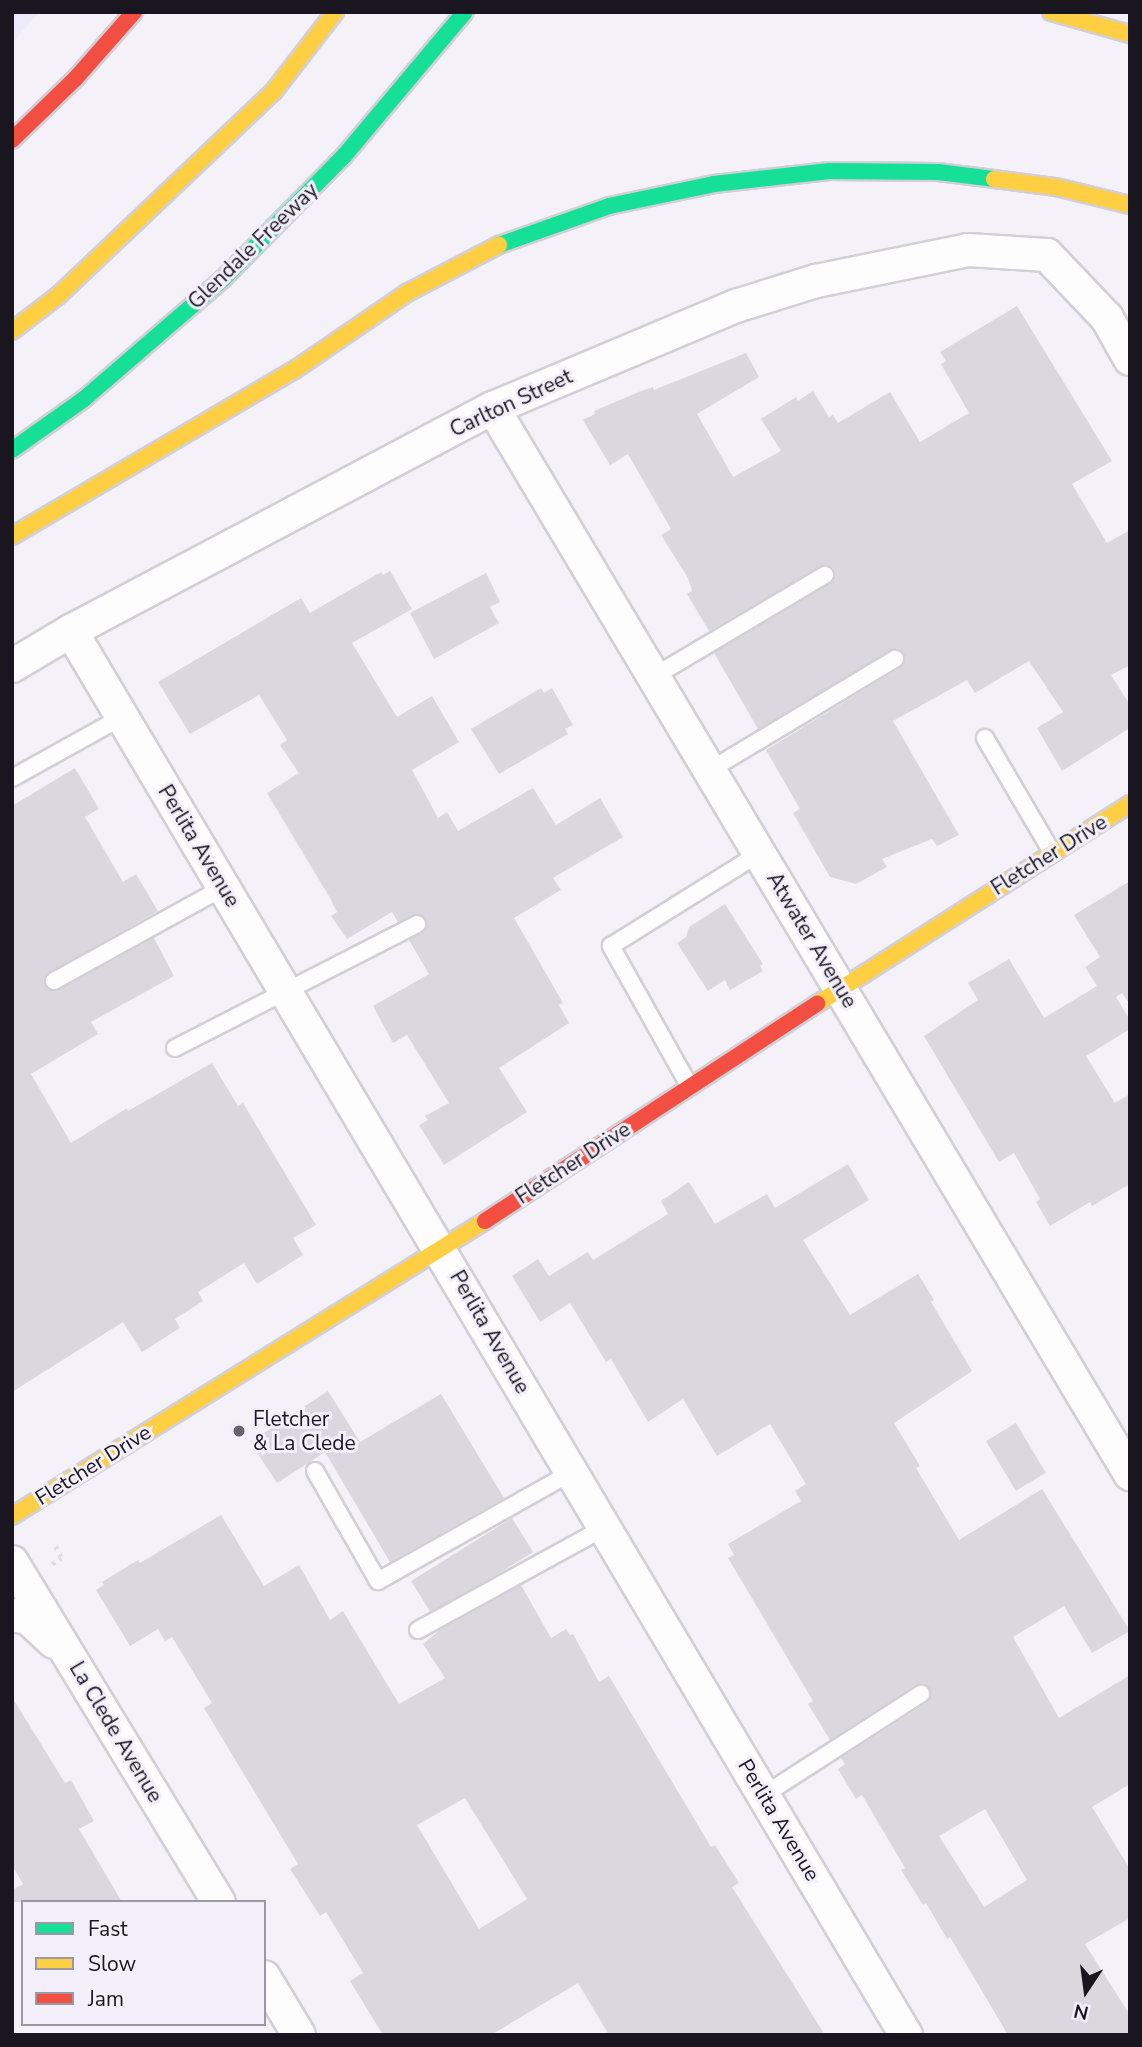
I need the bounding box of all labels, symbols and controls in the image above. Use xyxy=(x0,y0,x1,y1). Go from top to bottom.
street label: Glendale Freeway xyxy=(183,178,323,314)
street label: Carlton Street xyxy=(446,364,576,442)
street label: Perlita Avenue xyxy=(153,780,245,912)
street label: Fletcher Drive xyxy=(987,809,1111,901)
street label: Atwater Avenue xyxy=(762,868,862,1012)
street label: Fletcher Drive xyxy=(511,1117,635,1209)
street label: Perlita Avenue xyxy=(445,1266,535,1398)
place label: Fletcher & La Clede xyxy=(253,1406,356,1456)
street label: Fletcher Drive xyxy=(31,1419,155,1511)
marker: Fletcher & La Clede xyxy=(231,1423,247,1439)
street label: La Clede Avenue xyxy=(64,1657,168,1807)
street label: Perlita Avenue xyxy=(733,1754,825,1886)
legend xyxy=(21,1900,266,2026)
text: Fast xyxy=(88,1915,128,1943)
text: Slow xyxy=(88,1950,136,1978)
north arrow xyxy=(1051,1956,1121,2026)
text: Jam xyxy=(88,1985,124,2013)
text: N xyxy=(1071,1997,1091,2026)

